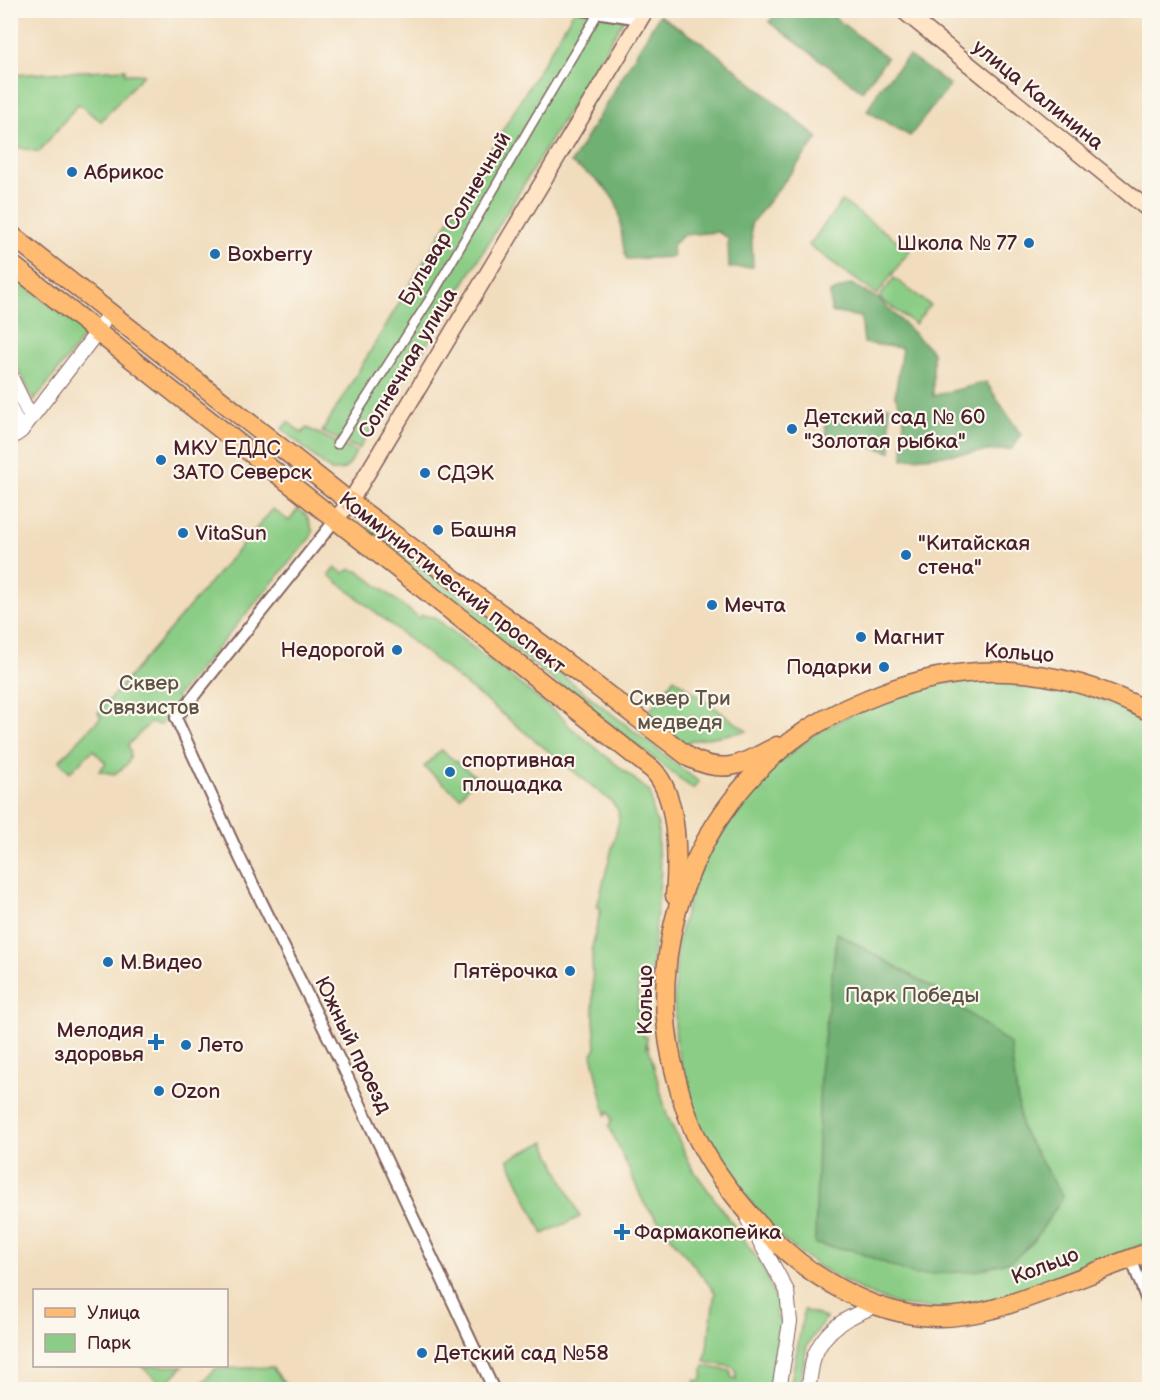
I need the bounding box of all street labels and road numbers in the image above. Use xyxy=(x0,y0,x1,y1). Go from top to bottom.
street label: улица Калинина xyxy=(967,35,1109,156)
street label: Бульвар Солнечный xyxy=(393,128,517,310)
street label: Солнечная улица xyxy=(353,283,463,443)
street label: Коммунистический проспект xyxy=(334,487,570,679)
street label: Кольцо xyxy=(983,638,1055,668)
street label: Кольцо xyxy=(633,965,658,1035)
street label: Южный проезд xyxy=(309,972,397,1118)
street label: Кольцо xyxy=(1008,1242,1082,1290)

